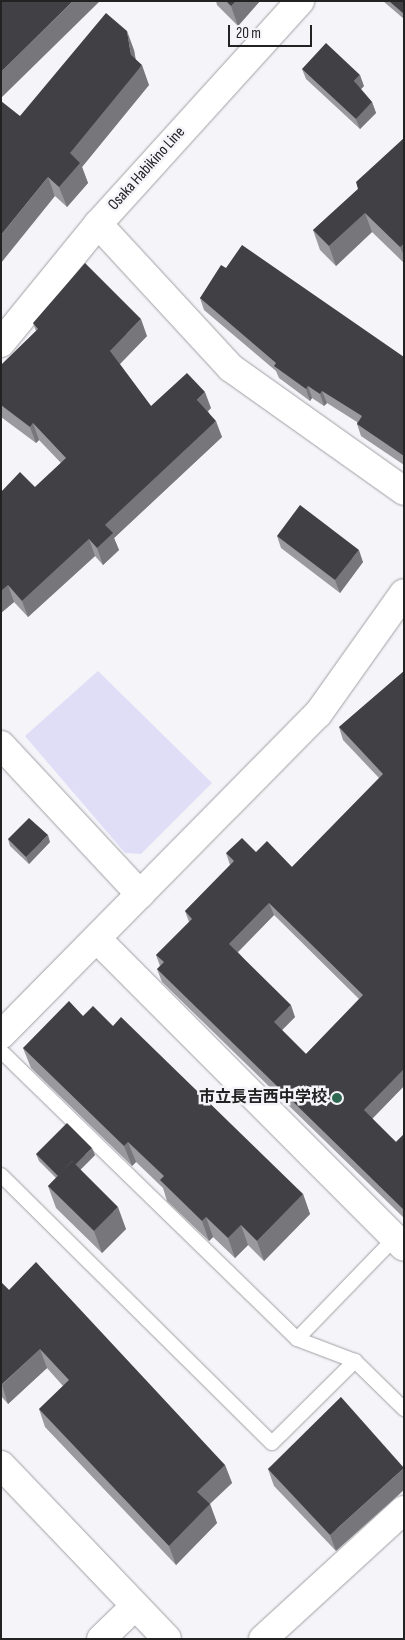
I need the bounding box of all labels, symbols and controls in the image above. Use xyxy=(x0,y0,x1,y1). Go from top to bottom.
scale bar xyxy=(230,15,314,47)
text: 20 m xyxy=(236,24,261,43)
street label: Osaka Habikino Line xyxy=(104,123,190,215)
place label: 市立長吉西中学校 xyxy=(199,1088,327,1108)
marker: 市立長吉西中学校 xyxy=(331,1092,343,1104)

